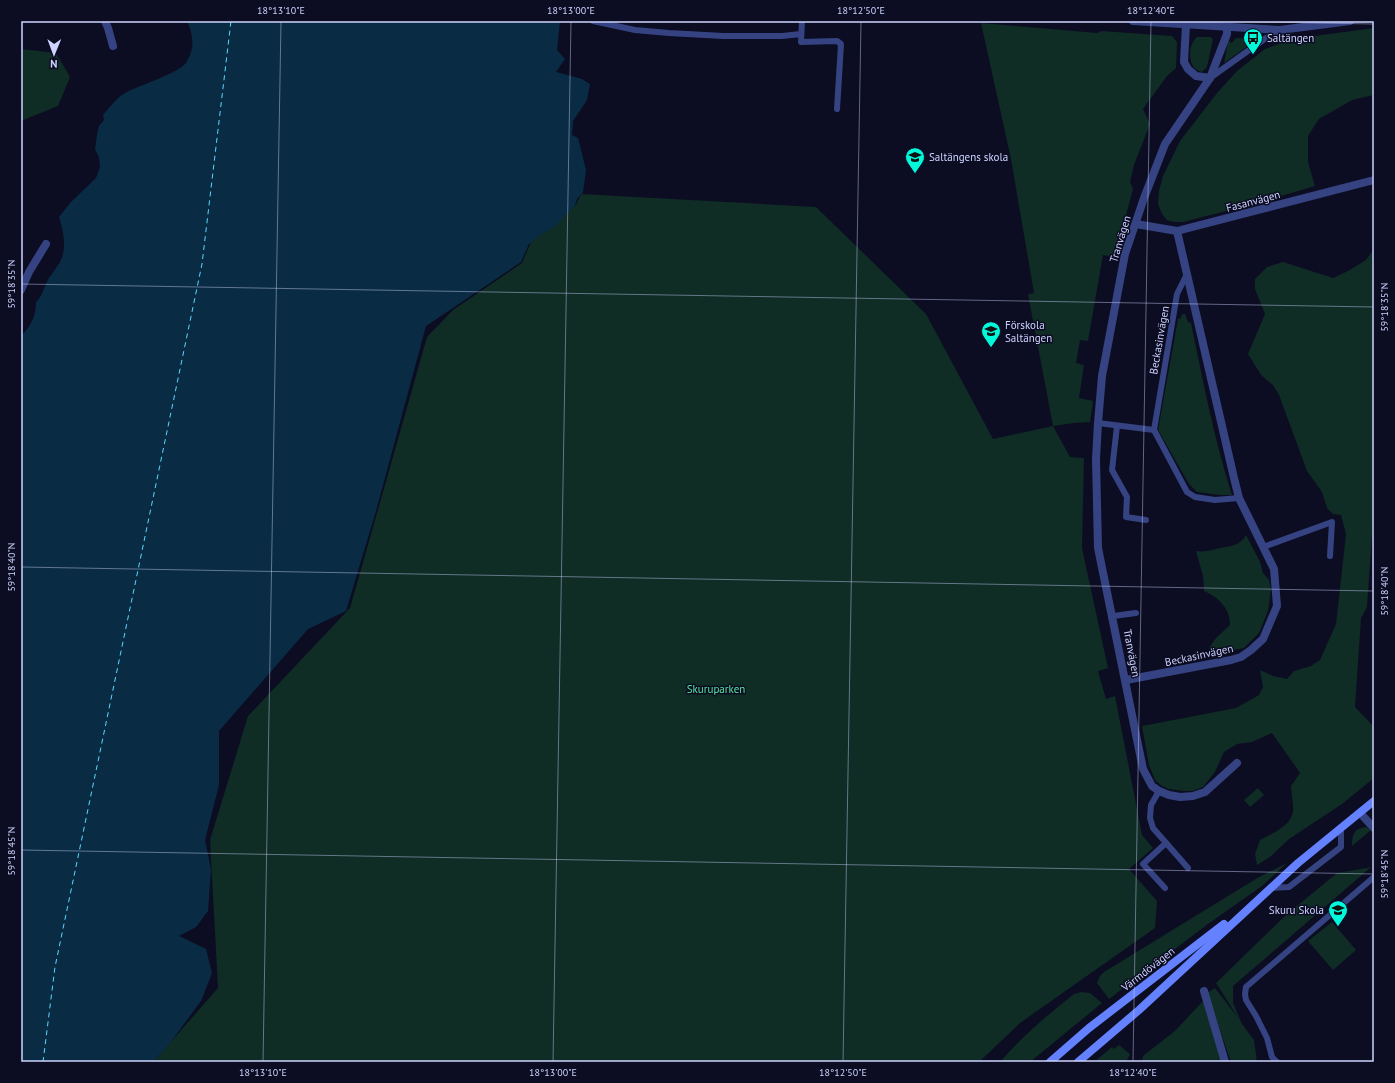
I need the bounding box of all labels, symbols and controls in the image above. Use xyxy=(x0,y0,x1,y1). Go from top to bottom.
text: 18°13'10"E xyxy=(257,4,305,17)
text: 18°13'00"E xyxy=(547,4,595,17)
text: 18°12'50"E xyxy=(837,4,885,17)
text: 18°12'40"E xyxy=(1127,4,1175,17)
bus stop icon: Saltängen xyxy=(1242,27,1264,55)
place label: Saltängen xyxy=(1267,31,1314,45)
north arrow xyxy=(34,34,74,74)
text: N xyxy=(50,57,58,71)
school or university icon: Saltängens skola xyxy=(904,146,926,174)
place label: Saltängens skola xyxy=(929,150,1008,164)
street label: Fasanvägen xyxy=(1224,187,1282,215)
street label: Tranvägen xyxy=(1106,214,1134,264)
text: 59°18'35"N xyxy=(5,259,18,309)
text: 59°18'35"N xyxy=(1378,282,1391,332)
street label: Beckasinvägen xyxy=(1146,305,1172,375)
place label: Förskola Saltängen xyxy=(1005,318,1052,345)
school or university icon: Förskola Saltängen xyxy=(980,320,1002,348)
text: 59°18'40"N xyxy=(5,542,18,592)
text: 59°18'40"N xyxy=(1378,566,1391,616)
street label: Tranvägen xyxy=(1121,628,1143,678)
street label: Beckasinvägen xyxy=(1164,641,1234,669)
park label: Skuruparken xyxy=(687,682,745,696)
text: 59°18'45"N xyxy=(5,826,18,876)
text: 59°18'45"N xyxy=(1378,849,1391,899)
school or university icon: Skuru Skola xyxy=(1327,899,1349,927)
place label: Skuru Skola xyxy=(1269,903,1324,917)
street label: Värmdövägen xyxy=(1118,944,1177,995)
text: 18°13'10"E xyxy=(239,1066,287,1079)
text: 18°13'00"E xyxy=(529,1066,577,1079)
text: 18°12'50"E xyxy=(819,1066,867,1079)
text: 18°12'40"E xyxy=(1109,1066,1157,1079)

